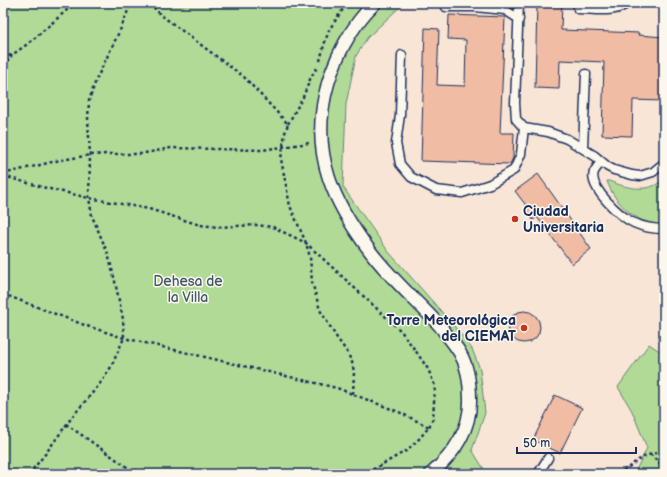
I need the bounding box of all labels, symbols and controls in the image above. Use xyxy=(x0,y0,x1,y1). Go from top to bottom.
place label: Ciudad Universitaria xyxy=(523,203,604,236)
marker: Ciudad Universitaria xyxy=(510,214,520,224)
park label: Dehesa de la Villa xyxy=(153,273,223,306)
place label: Torre Meteorológica del CIEMAT xyxy=(387,312,516,345)
marker: Torre Meteorológica del CIEMAT xyxy=(519,323,529,333)
scale bar xyxy=(517,429,636,455)
text: 50 m xyxy=(523,436,550,451)

